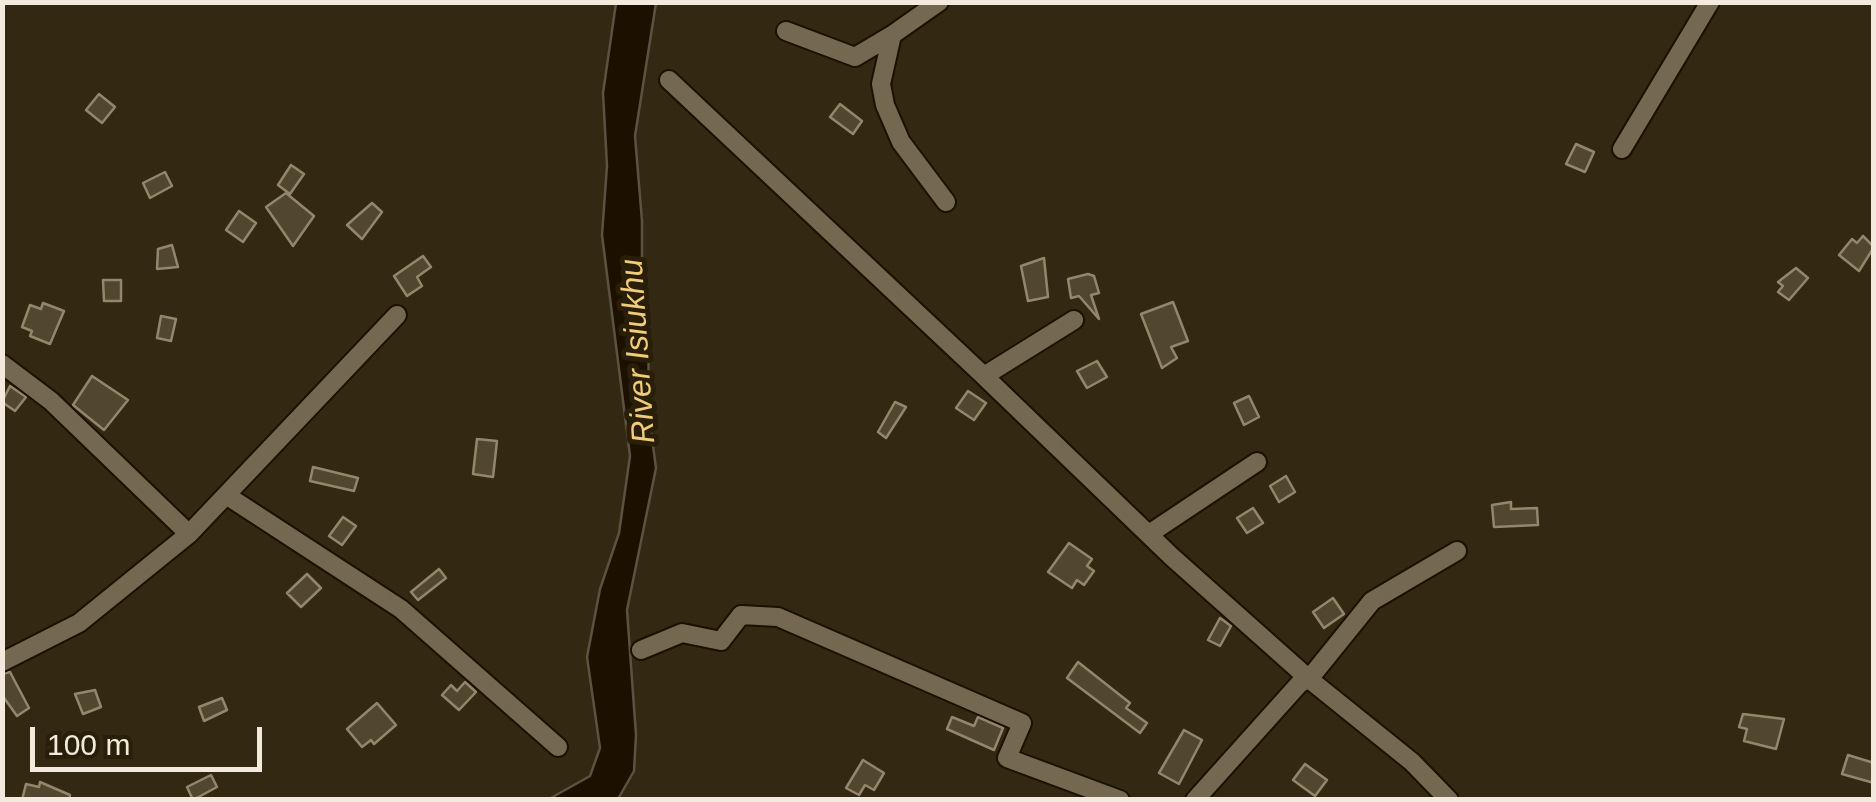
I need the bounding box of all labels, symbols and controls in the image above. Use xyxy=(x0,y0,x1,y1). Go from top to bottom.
water label: River Isiukhu xyxy=(613,257,665,445)
scale bar xyxy=(35,707,268,769)
text: 100 m xyxy=(47,728,130,761)

